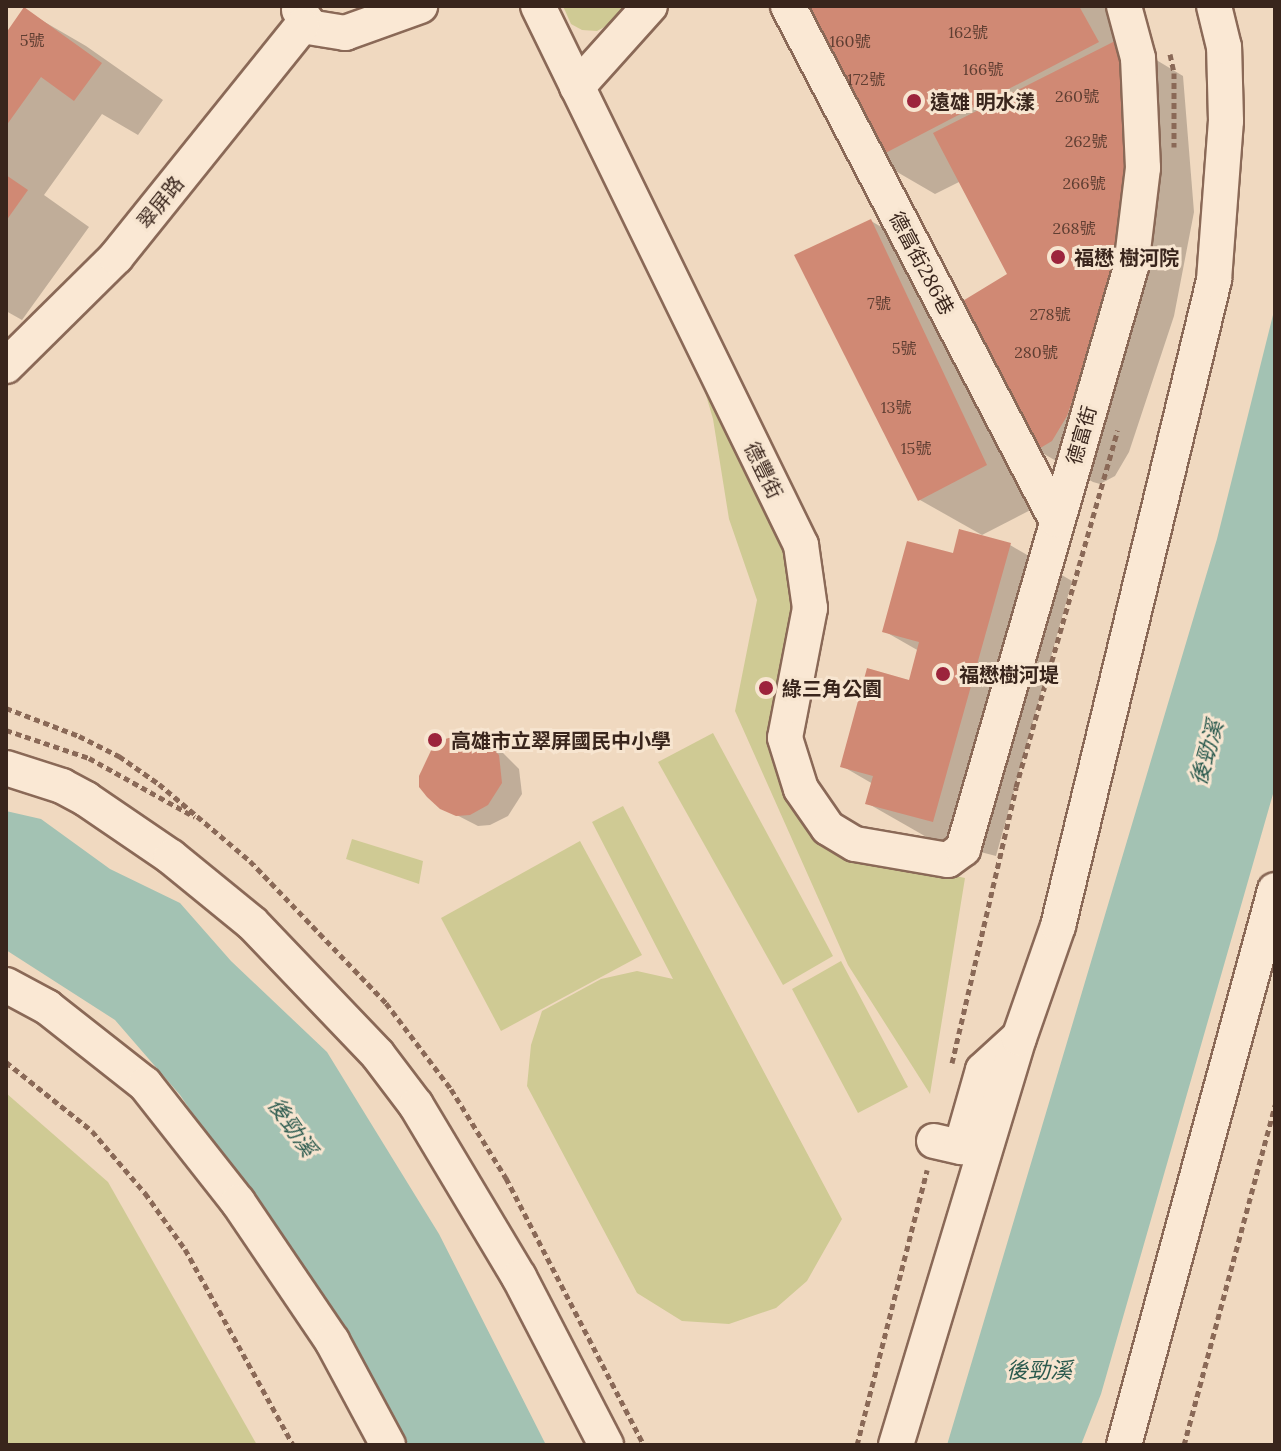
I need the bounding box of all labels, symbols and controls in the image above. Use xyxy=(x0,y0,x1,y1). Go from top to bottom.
house number: 162號 xyxy=(948,22,988,42)
house number: 5號 xyxy=(20,30,44,50)
house number: 160號 xyxy=(829,31,871,51)
house number: 166號 xyxy=(963,59,1003,79)
house number: 172號 xyxy=(847,69,885,89)
house number: 260號 xyxy=(1055,86,1099,106)
place label: 遠雄 明水漾 xyxy=(930,89,1035,113)
marker: 遠雄 明水漾 xyxy=(905,92,923,110)
house number: 262號 xyxy=(1065,131,1107,151)
street label: 翠屏路 xyxy=(132,171,188,233)
house number: 266號 xyxy=(1062,173,1106,193)
street label: 德富街286巷 xyxy=(885,207,959,319)
house number: 268號 xyxy=(1053,218,1095,238)
place label: 福懋 樹河院 xyxy=(1074,245,1179,269)
marker: 福懋 樹河院 xyxy=(1049,248,1067,266)
house number: 7號 xyxy=(867,293,891,313)
house number: 278號 xyxy=(1030,304,1070,324)
house number: 5號 xyxy=(892,338,916,358)
house number: 280號 xyxy=(1014,342,1058,362)
house number: 13號 xyxy=(881,397,911,417)
street label: 德富街 xyxy=(1061,403,1101,467)
street label: 德豐街 xyxy=(740,438,788,502)
house number: 15號 xyxy=(901,438,931,458)
place label: 福懋樹河堤 xyxy=(959,662,1059,686)
marker: 福懋樹河堤 xyxy=(934,665,952,683)
place label: 綠三角公園 xyxy=(782,676,882,700)
marker: 綠三角公園 xyxy=(757,679,775,697)
water label: 後勁溪 xyxy=(1185,718,1229,788)
place label: 高雄市立翠屏國民中小學 xyxy=(451,728,671,752)
marker: 高雄市立翠屏國民中小學 xyxy=(426,731,444,749)
water label: 後勁溪 xyxy=(262,1092,322,1162)
water label: 後勁溪 xyxy=(1006,1358,1072,1384)

